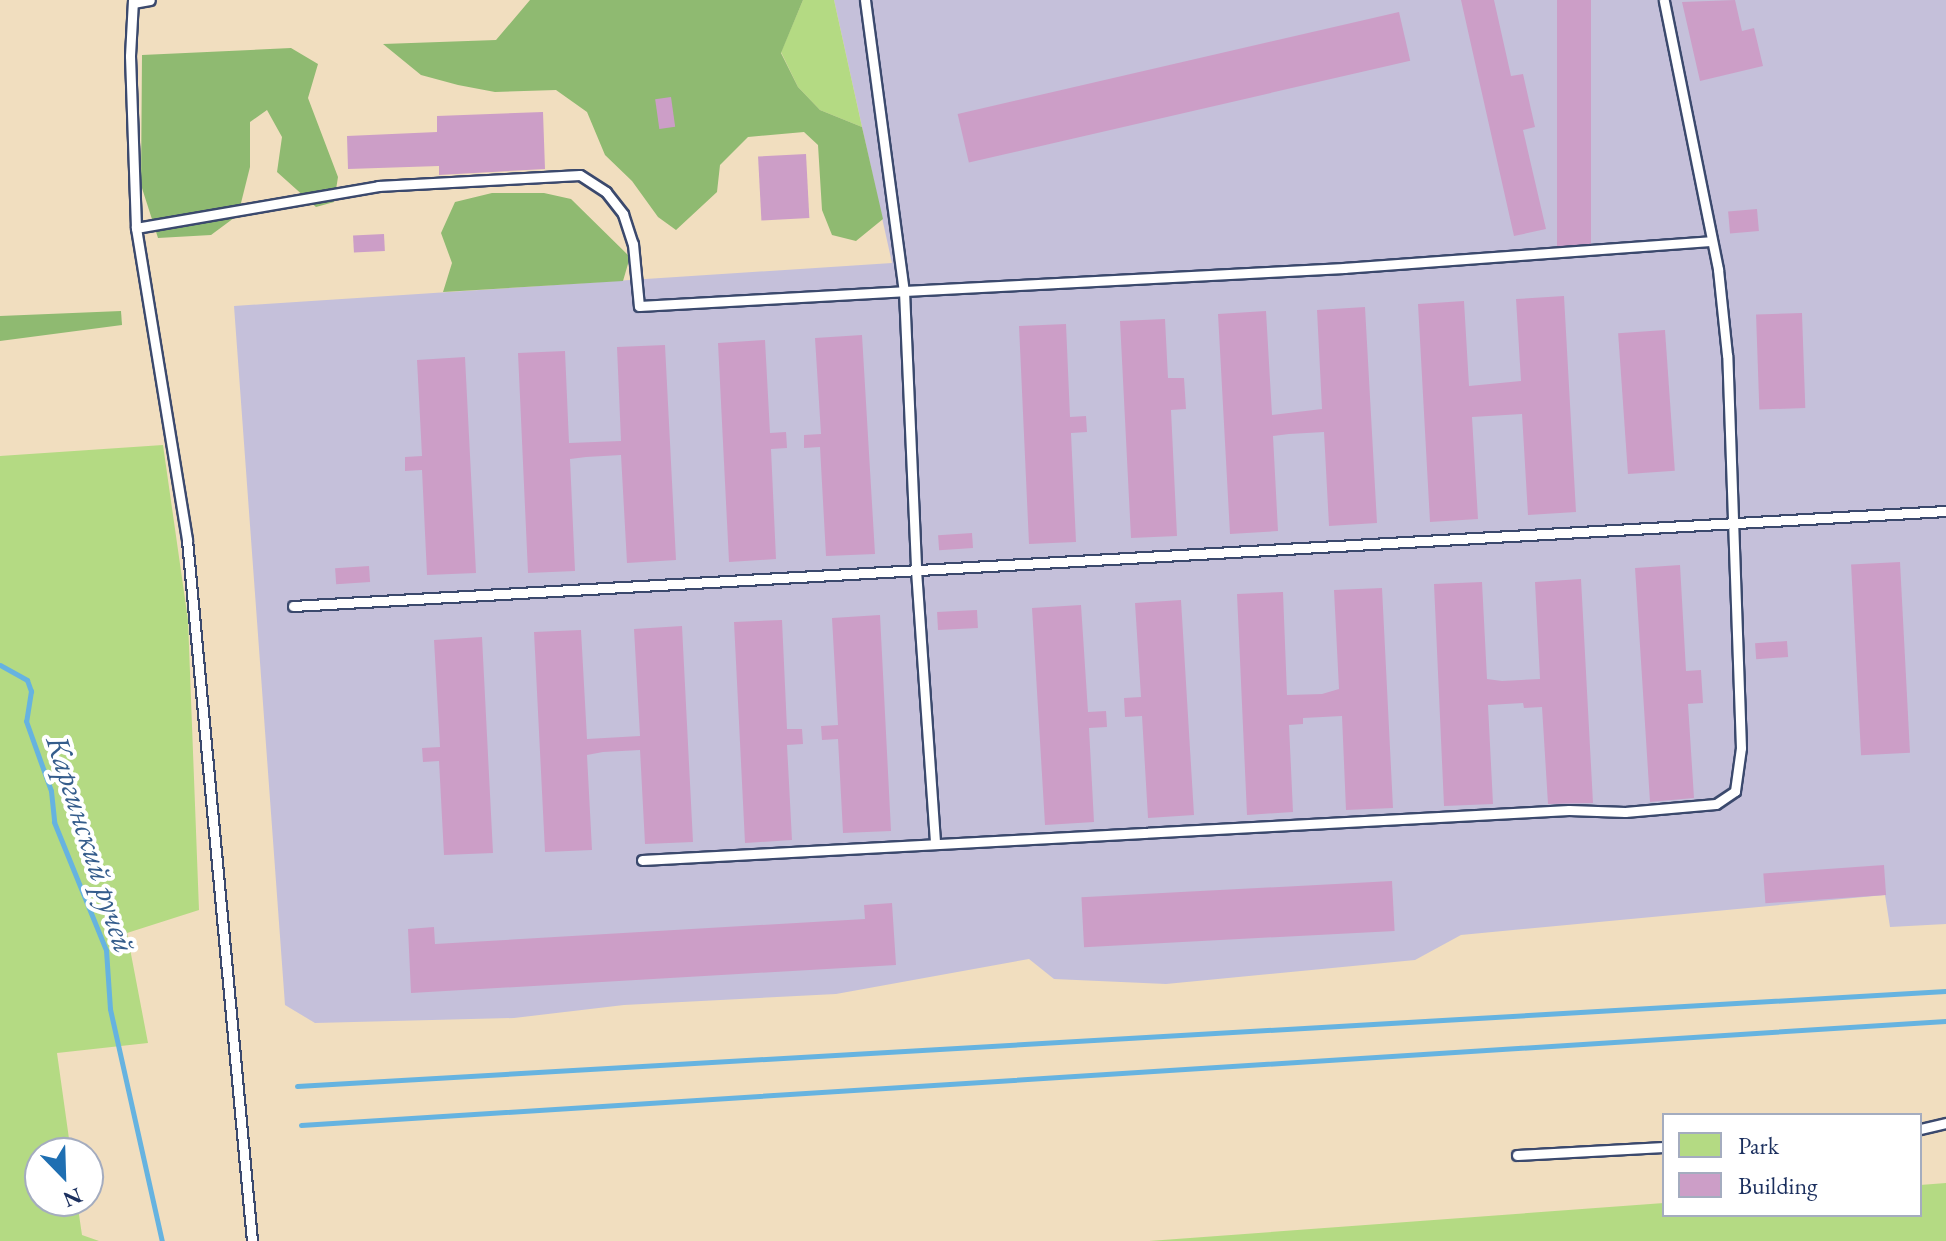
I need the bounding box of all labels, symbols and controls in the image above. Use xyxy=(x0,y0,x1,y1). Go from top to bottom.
water label: Каргинский ручей xyxy=(38,730,144,958)
legend xyxy=(1662,1113,1922,1217)
text: Park xyxy=(1738,1130,1779,1161)
north arrow xyxy=(24,1137,104,1217)
text: Building xyxy=(1738,1170,1818,1201)
text: N xyxy=(59,1181,87,1215)

